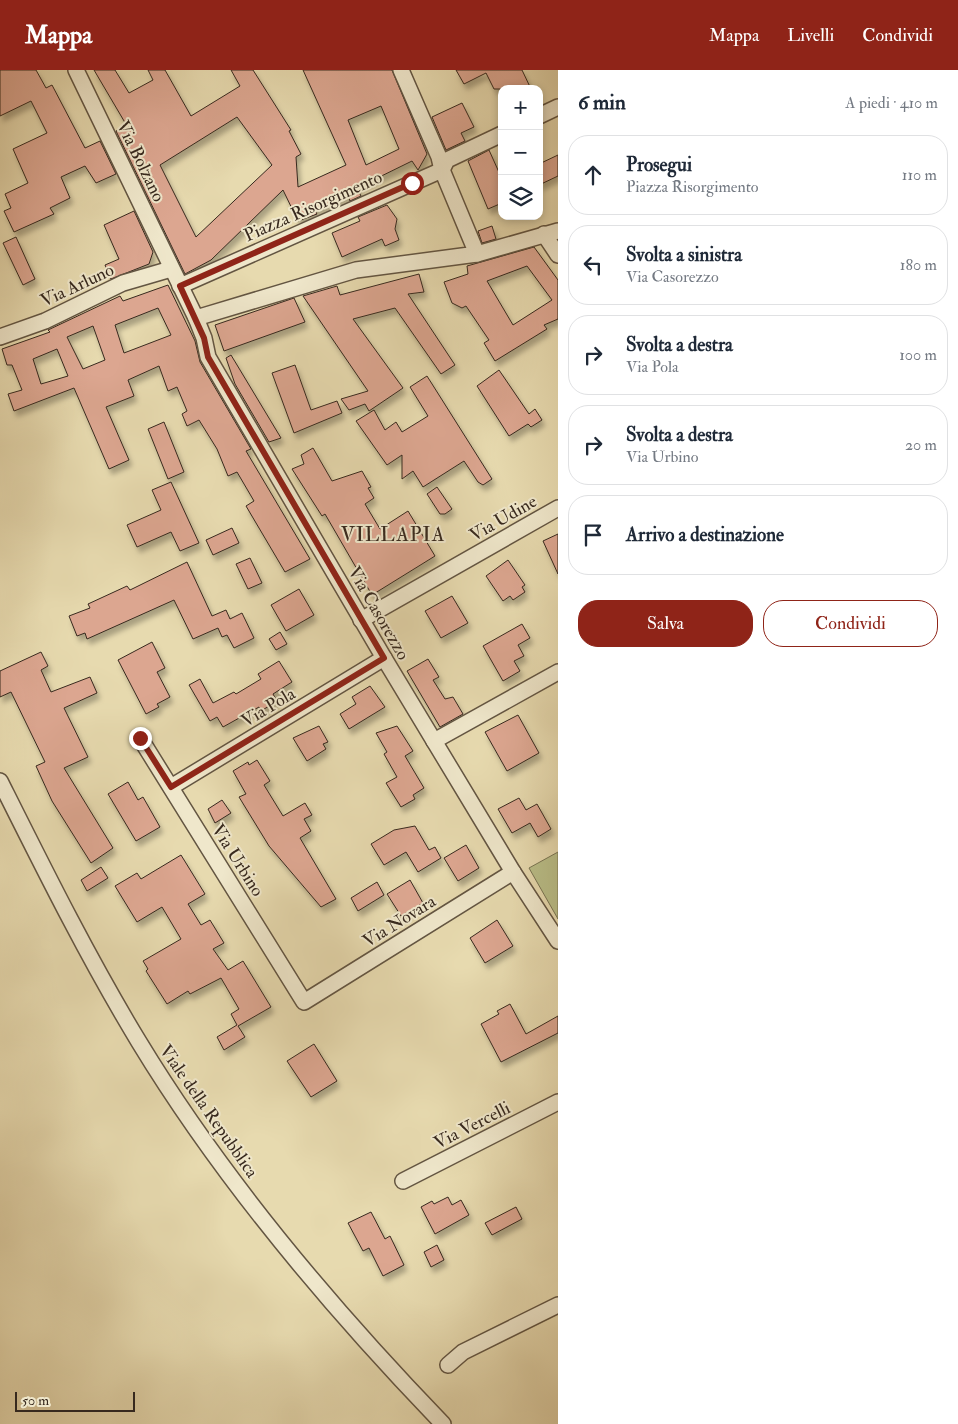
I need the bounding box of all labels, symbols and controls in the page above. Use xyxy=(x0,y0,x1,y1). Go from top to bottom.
text: Mappa xyxy=(25,20,92,51)
text: Mappa xyxy=(709,24,759,47)
text: Livelli xyxy=(787,24,834,47)
text: Condividi xyxy=(862,24,933,47)
map controls xyxy=(498,85,543,220)
button: + xyxy=(498,85,543,130)
text: 6 min xyxy=(578,89,626,116)
text: A piedi · 410 m xyxy=(845,93,938,113)
street label: Via Bolzano xyxy=(111,117,170,206)
button: − xyxy=(498,130,543,175)
text: Prosegui xyxy=(626,153,692,177)
icon: ahead xyxy=(579,161,607,189)
street label: Piazza Risorgimento xyxy=(240,165,386,247)
text: 110 m xyxy=(902,165,937,185)
route start xyxy=(401,172,424,195)
button: layers xyxy=(498,175,543,220)
text: Piazza Risorgimento xyxy=(626,177,759,197)
text: Svolta a sinistra xyxy=(626,243,742,267)
icon: left xyxy=(579,251,607,279)
text: 180 m xyxy=(900,255,937,275)
street label: Via Arluno xyxy=(37,258,118,312)
text: Via Casorezzo xyxy=(626,267,719,287)
text: Svolta a destra xyxy=(626,333,733,357)
icon: right xyxy=(579,341,607,369)
text: 100 m xyxy=(899,345,937,365)
text: Via Pola xyxy=(626,357,679,377)
text: Svolta a destra xyxy=(626,423,733,447)
icon: right xyxy=(579,431,607,459)
text: 20 m xyxy=(905,435,937,455)
text: Via Urbino xyxy=(626,447,698,467)
street label: Via Udine xyxy=(466,490,541,547)
icon: arrive xyxy=(579,521,607,549)
district label: VILLAPIA xyxy=(341,522,445,547)
text: Arrivo a destinazione xyxy=(626,523,784,547)
street label: Via Casorezzo xyxy=(343,562,415,664)
button: Salva xyxy=(578,600,753,647)
button: Condividi xyxy=(763,600,938,647)
street label: Via Pola xyxy=(237,682,300,733)
route end xyxy=(129,727,152,750)
street label: Via Urbino xyxy=(206,820,269,901)
street label: Via Novara xyxy=(358,890,441,953)
street label: Viale della Repubblica xyxy=(154,1040,264,1183)
street label: Via Vercelli xyxy=(430,1096,515,1155)
scale bar xyxy=(15,1389,135,1412)
text: 50 m xyxy=(22,1392,49,1409)

